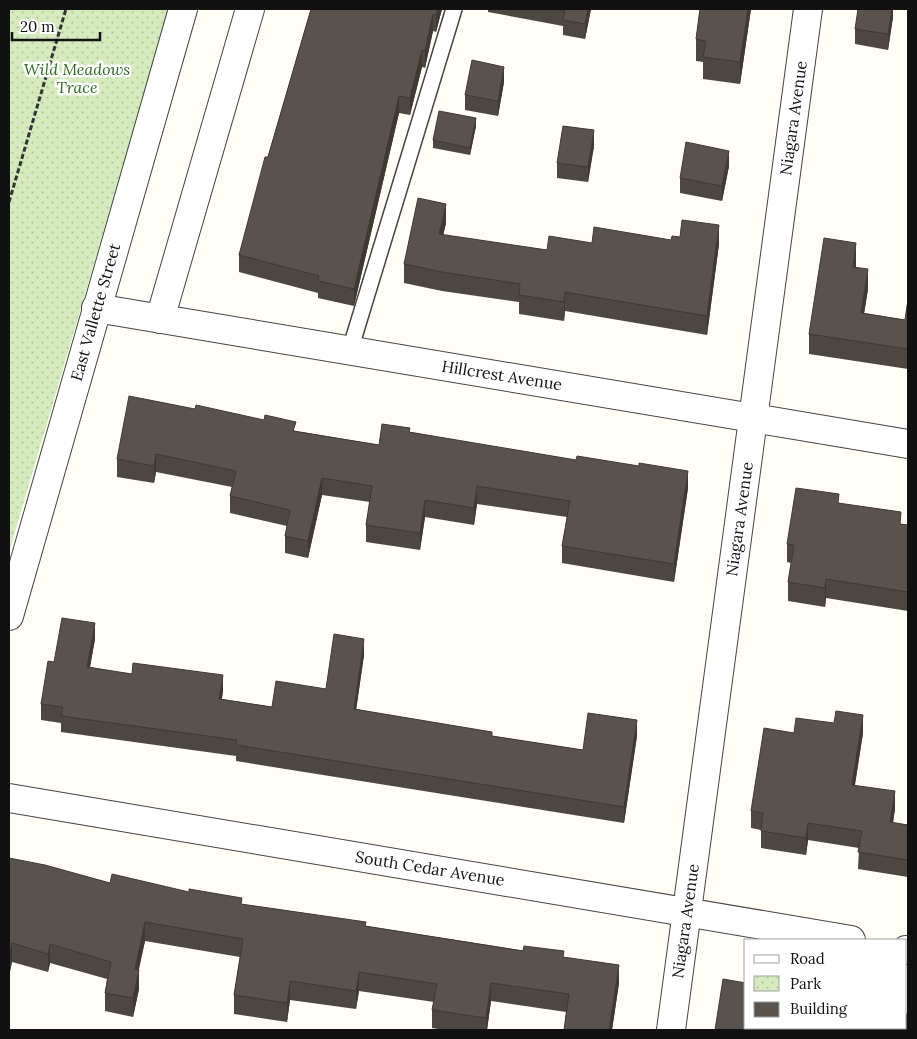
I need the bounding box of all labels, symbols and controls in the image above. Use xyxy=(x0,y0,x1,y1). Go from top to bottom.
scale bar xyxy=(12,10,100,42)
text: 20 m xyxy=(20,17,55,36)
park label: Wild Meadows Trace xyxy=(24,59,130,97)
street label: Niagara Avenue xyxy=(775,59,811,177)
street label: East Vallette Street xyxy=(66,240,124,383)
street label: Hillcrest Avenue xyxy=(440,356,564,394)
street label: Niagara Avenue xyxy=(721,460,757,578)
street label: South Cedar Avenue xyxy=(354,846,506,890)
street label: Niagara Avenue xyxy=(667,862,703,980)
legend xyxy=(744,939,907,1029)
text: Road xyxy=(790,949,825,968)
text: Park xyxy=(790,974,821,993)
text: Building xyxy=(790,999,848,1018)

